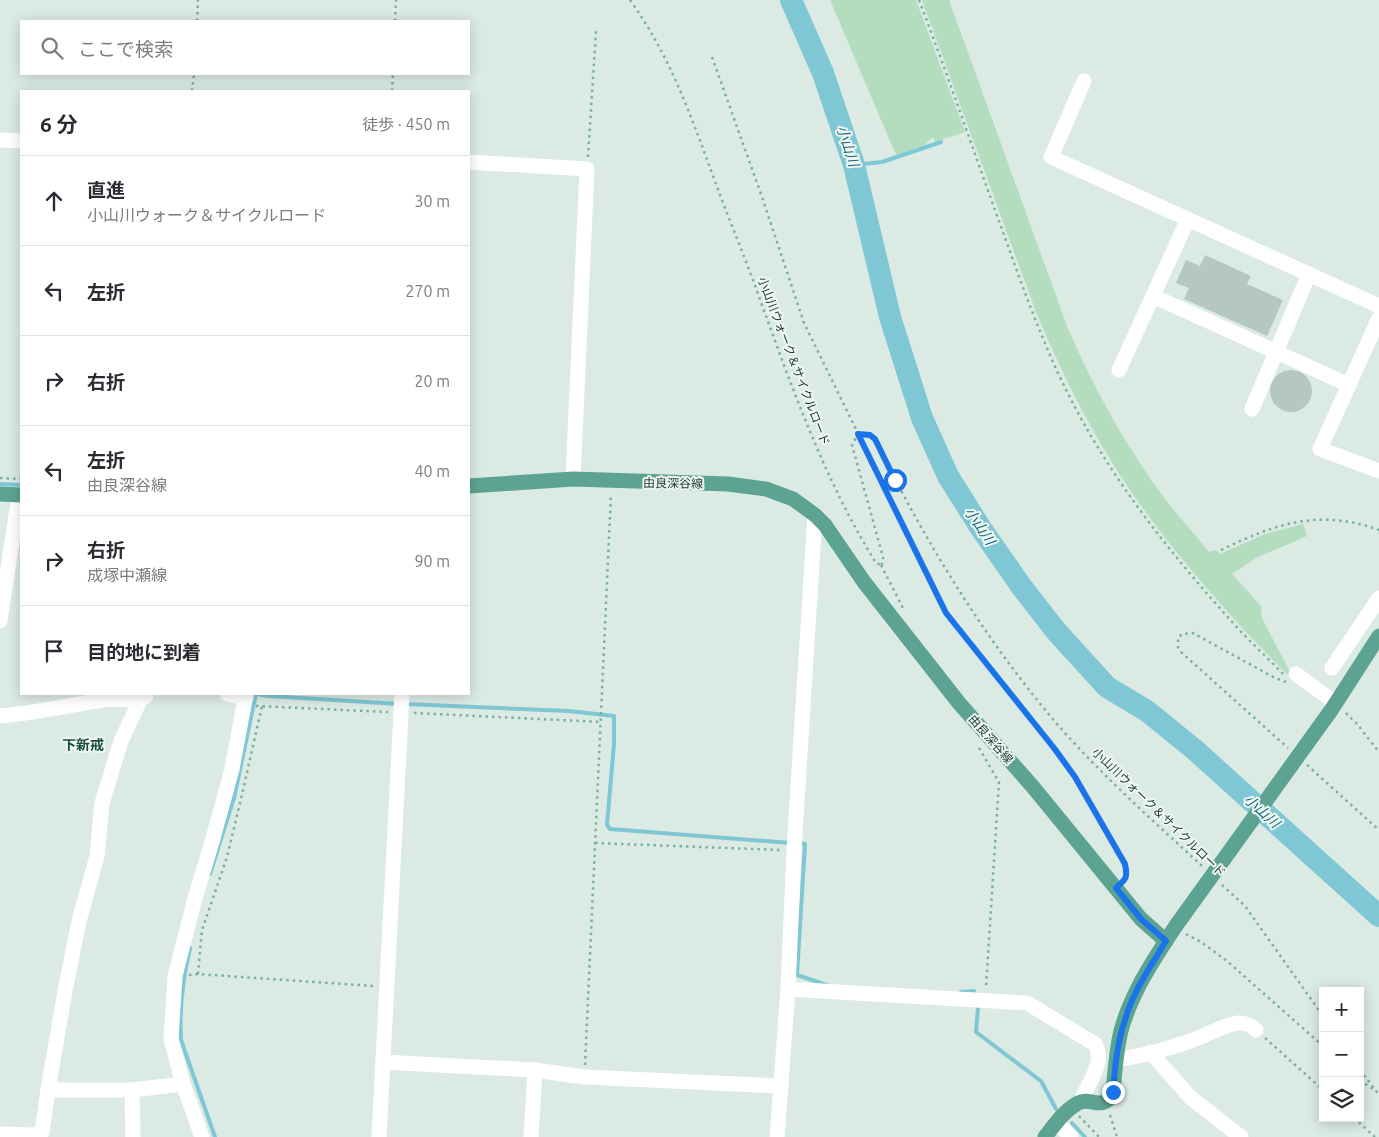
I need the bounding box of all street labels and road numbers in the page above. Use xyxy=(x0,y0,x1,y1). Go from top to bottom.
street label: 小山川ウォーク＆サイクルロード xyxy=(756,275,832,447)
street label: 由良深谷線 xyxy=(643,476,703,490)
street label: 由良深谷線 xyxy=(966,712,1016,766)
street label: 小山川ウォーク＆サイクルロード xyxy=(1090,745,1228,879)

